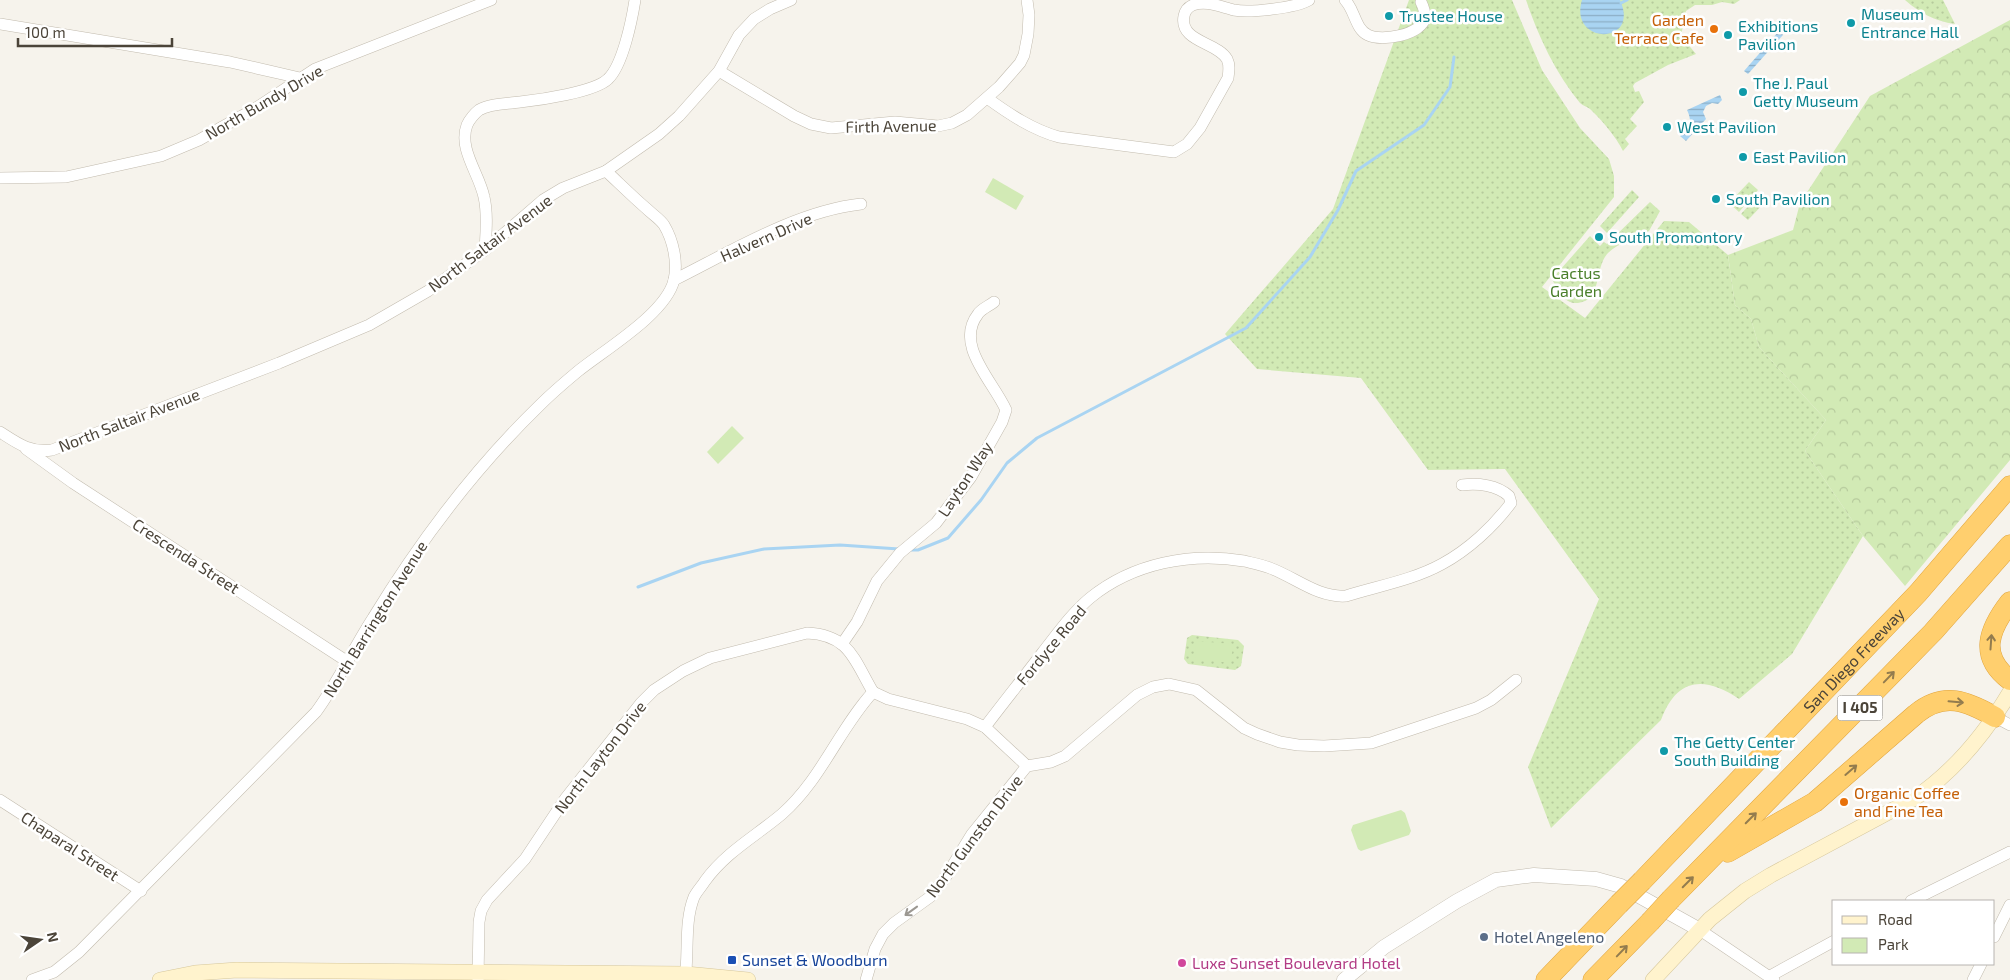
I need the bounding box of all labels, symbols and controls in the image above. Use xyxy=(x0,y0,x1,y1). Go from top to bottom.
place label: Museum Entrance Hall xyxy=(1861,4,1959,41)
place label: Trustee House xyxy=(1399,6,1503,25)
marker: Trustee House xyxy=(1383,10,1395,22)
place label: Garden Terrace Cafe xyxy=(1614,10,1704,47)
scale bar xyxy=(18,15,171,47)
place label: Exhibitions Pavilion xyxy=(1738,16,1818,53)
marker: Museum Entrance Hall xyxy=(1845,17,1857,29)
text: 100 m xyxy=(25,23,66,41)
marker: Garden Terrace Cafe xyxy=(1708,23,1720,35)
marker: Exhibitions Pavilion xyxy=(1722,29,1734,41)
street label: North Bundy Drive xyxy=(201,60,326,143)
place label: The J. Paul Getty Museum xyxy=(1753,73,1859,110)
marker: The J. Paul Getty Museum xyxy=(1737,86,1749,98)
street label: Firth Avenue xyxy=(845,115,937,136)
place label: West Pavilion xyxy=(1677,117,1776,136)
marker: West Pavilion xyxy=(1661,121,1673,133)
place label: East Pavilion xyxy=(1753,147,1846,166)
marker: East Pavilion xyxy=(1737,151,1749,163)
place label: South Pavilion xyxy=(1726,189,1830,208)
street label: North Saltair Avenue xyxy=(424,190,555,295)
marker: South Pavilion xyxy=(1710,193,1722,205)
street label: Halvern Drive xyxy=(717,208,814,265)
place label: South Promontory xyxy=(1609,227,1743,246)
marker: South Promontory xyxy=(1593,231,1605,243)
park label: Cactus Garden xyxy=(1550,263,1602,300)
street label: North Saltair Avenue xyxy=(55,384,202,455)
street label: Layton Way xyxy=(933,437,996,520)
street label: Crescenda Street xyxy=(129,514,243,597)
street label: North Barrington Avenue xyxy=(319,537,431,700)
street label: Fordyce Road xyxy=(1012,601,1089,688)
street label: San Diego Freeway xyxy=(1799,603,1908,716)
one-way arrow xyxy=(1986,634,1995,650)
one-way arrow xyxy=(1883,671,1895,684)
road number: I 405 xyxy=(1838,696,1882,720)
street label: North Layton Drive xyxy=(550,697,649,817)
one-way arrow xyxy=(1947,697,1963,706)
place label: The Getty Center South Building xyxy=(1674,732,1796,769)
marker: The Getty Center South Building xyxy=(1658,745,1670,757)
one-way arrow xyxy=(1845,764,1858,775)
street label: North Gunston Drive xyxy=(921,771,1026,901)
place label: Organic Coffee and Fine Tea xyxy=(1854,783,1960,820)
marker: Organic Coffee and Fine Tea xyxy=(1838,796,1850,808)
street label: Chaparal Street xyxy=(18,807,123,884)
one-way arrow xyxy=(1745,812,1757,825)
one-way arrow xyxy=(1682,876,1694,889)
legend xyxy=(1832,900,1995,965)
one-way arrow xyxy=(904,906,918,917)
text: Road xyxy=(1878,910,1913,928)
north arrow xyxy=(15,915,65,965)
place label: Hotel Angeleno xyxy=(1494,927,1604,946)
text: N xyxy=(44,930,63,944)
marker: Hotel Angeleno xyxy=(1478,931,1490,943)
text: Park xyxy=(1878,935,1909,953)
one-way arrow xyxy=(1615,945,1628,957)
place label: Sunset & Woodburn xyxy=(742,950,888,969)
place label: Luxe Sunset Boulevard Hotel xyxy=(1192,953,1401,972)
marker: Sunset & Woodburn xyxy=(726,954,738,966)
marker: Luxe Sunset Boulevard Hotel xyxy=(1176,957,1188,969)

